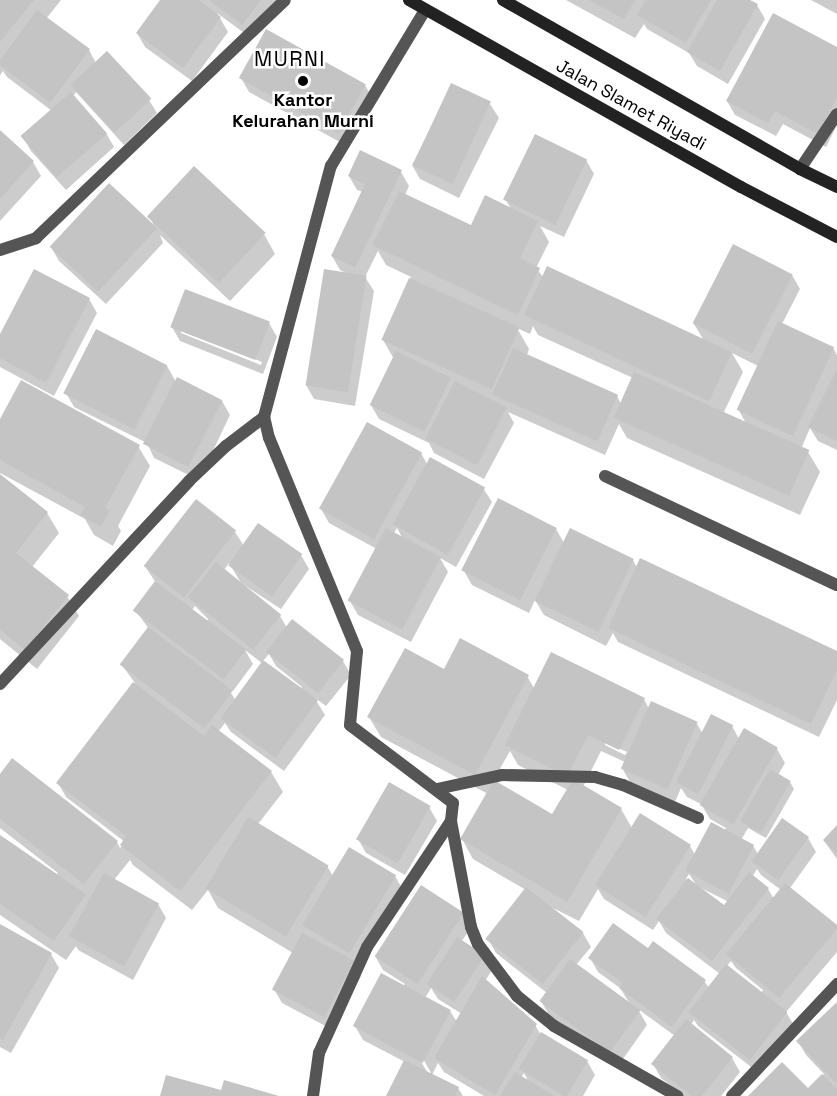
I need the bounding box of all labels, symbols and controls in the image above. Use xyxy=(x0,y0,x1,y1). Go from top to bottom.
district label: MURNI xyxy=(254,46,326,72)
street label: Jalan Slamet Riyadi xyxy=(552,55,710,155)
marker: Kantor Kelurahan Murni xyxy=(296,74,310,88)
place label: Kantor Kelurahan Murni xyxy=(232,90,374,132)

